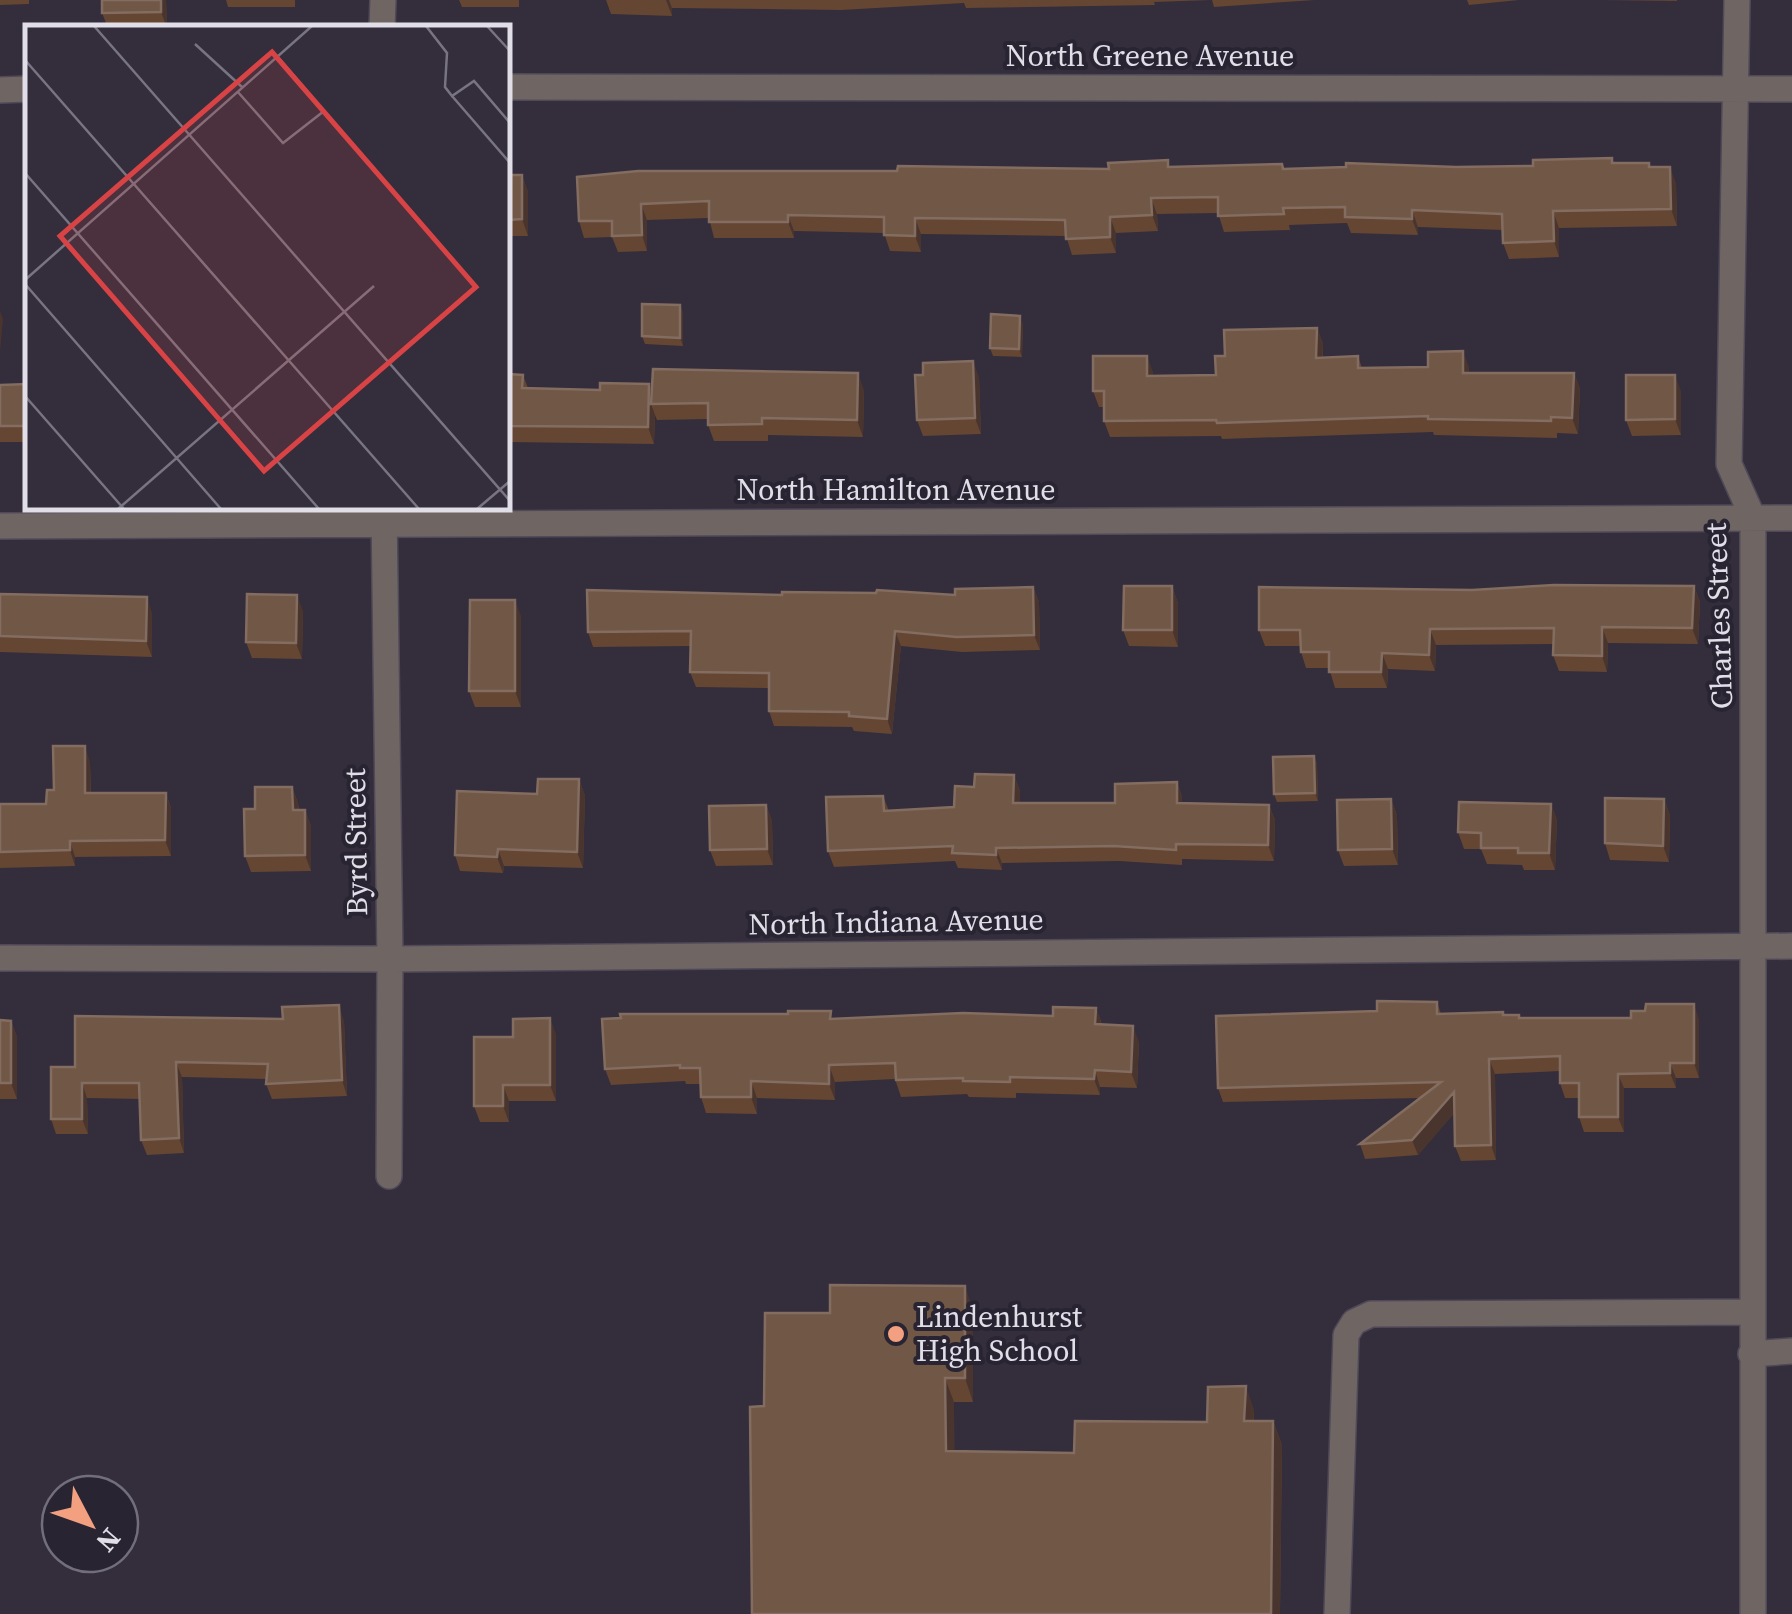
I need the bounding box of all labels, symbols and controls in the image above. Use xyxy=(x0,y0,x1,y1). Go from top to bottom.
inset map xyxy=(25,25,510,510)
street label: North Greene Avenue xyxy=(1006,35,1294,76)
street label: North Hamilton Avenue xyxy=(736,469,1056,510)
street label: Charles Street xyxy=(1695,522,1742,710)
street label: Byrd Street xyxy=(334,767,377,916)
street label: North Indiana Avenue xyxy=(748,898,1044,945)
place label: Lindenhurst High School xyxy=(916,1296,1082,1371)
marker: Lindenhurst High School xyxy=(885,1323,907,1345)
north arrow xyxy=(40,1474,140,1574)
text: N xyxy=(88,1520,130,1561)

